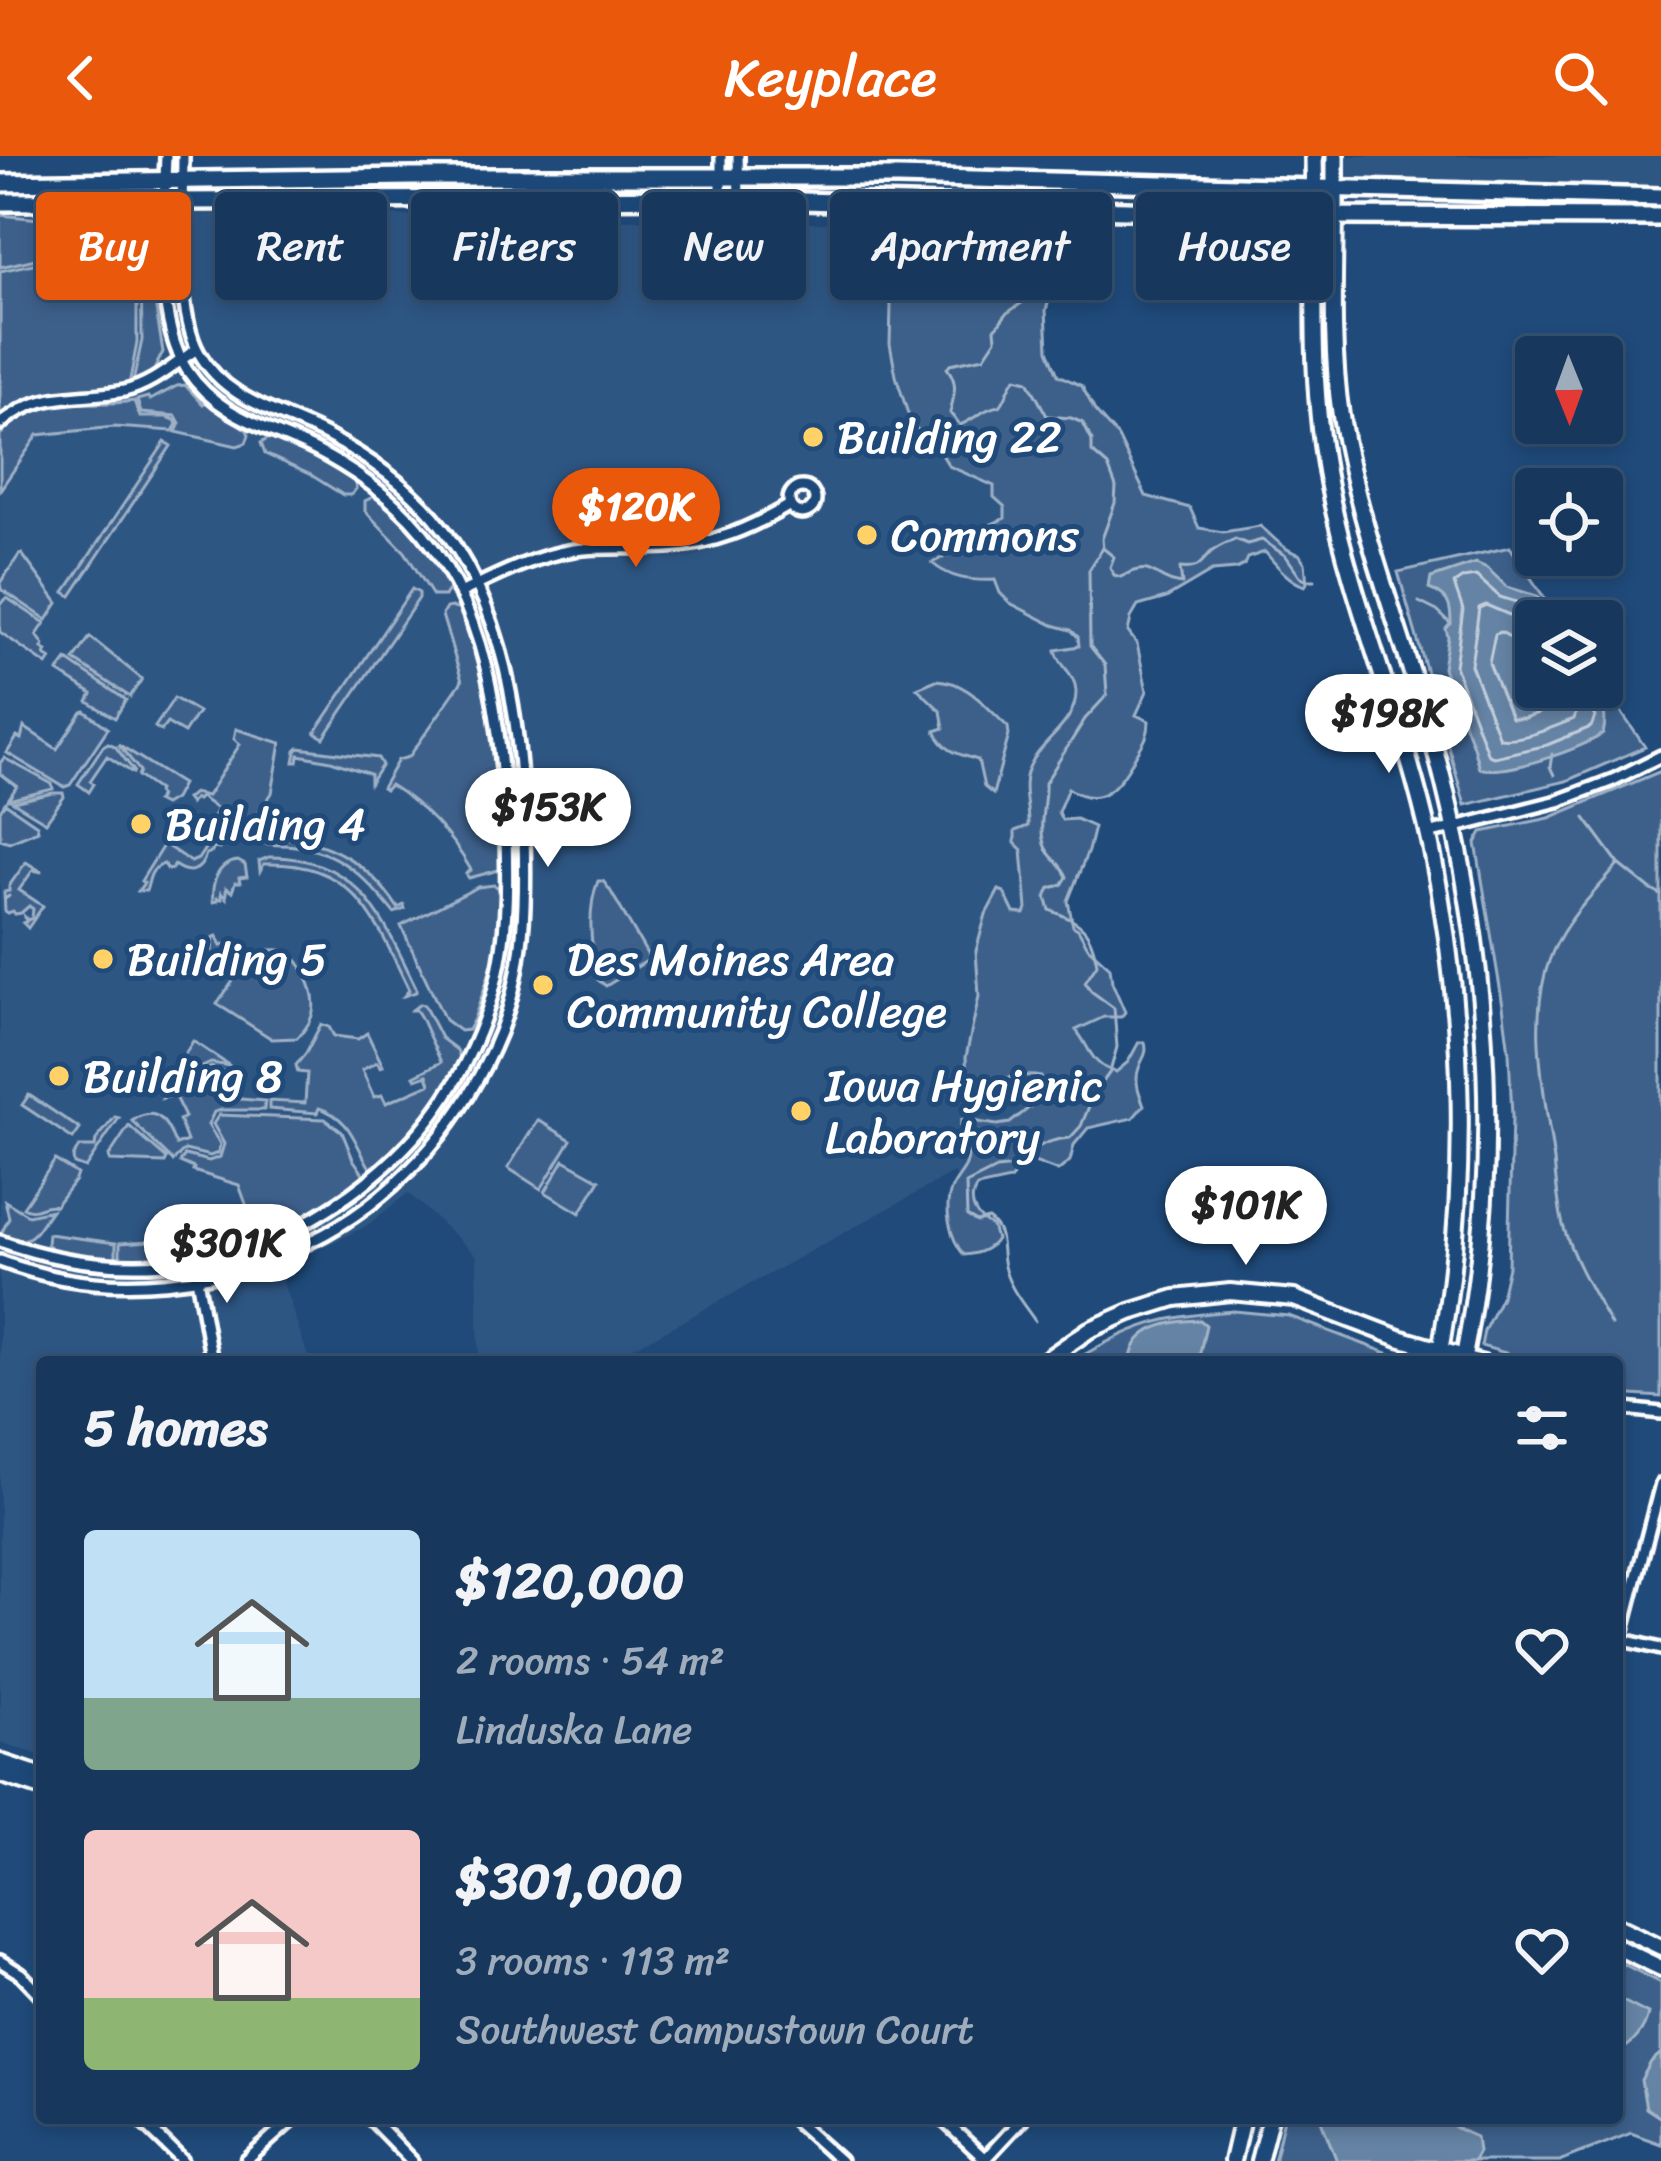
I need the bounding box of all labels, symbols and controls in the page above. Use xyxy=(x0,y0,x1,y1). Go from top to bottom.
text: Keyplace xyxy=(724,30,937,126)
icon: back xyxy=(48,45,114,111)
icon: search xyxy=(1547,45,1613,111)
chip: Buy xyxy=(36,192,191,300)
chip: Rent xyxy=(215,192,387,300)
chip: Filters xyxy=(411,192,618,300)
chip: New xyxy=(642,192,806,300)
chip: Apartment xyxy=(830,192,1112,300)
chip: House xyxy=(1136,192,1333,300)
north arrow xyxy=(1515,336,1623,444)
map controls xyxy=(1515,336,1623,708)
place label: Building 22 xyxy=(837,398,1062,478)
marker: Building 22 xyxy=(800,424,826,450)
pin: $120K xyxy=(552,468,720,570)
button: locate xyxy=(1515,468,1623,576)
text: $120K xyxy=(579,472,693,541)
place label: Commons xyxy=(891,496,1079,576)
marker: Commons xyxy=(854,522,880,548)
button: layers xyxy=(1515,600,1623,708)
pin: $198K xyxy=(1305,674,1473,776)
text: $198K xyxy=(1332,678,1446,747)
pin: $153K xyxy=(464,768,632,870)
text: $153K xyxy=(492,772,604,841)
place label: Building 4 xyxy=(165,785,366,865)
marker: Building 4 xyxy=(128,811,154,837)
place label: Building 5 xyxy=(127,920,327,1000)
place label: Des Moines Area Community College xyxy=(567,920,947,1052)
marker: Building 5 xyxy=(90,946,116,972)
marker: Des Moines Area Community College xyxy=(530,972,556,998)
place label: Building 8 xyxy=(83,1037,283,1117)
place label: Iowa Hygienic Laboratory xyxy=(823,1046,1104,1178)
marker: Building 8 xyxy=(46,1063,72,1089)
marker: Iowa Hygienic Laboratory xyxy=(788,1098,814,1124)
pin: $101K xyxy=(1162,1166,1330,1268)
text: $101K xyxy=(1192,1170,1300,1239)
pin: $301K xyxy=(143,1204,311,1306)
text: $301K xyxy=(171,1208,283,1277)
text: 5 homes xyxy=(84,1383,267,1473)
icon: filters xyxy=(1509,1395,1575,1461)
text: $120,000 xyxy=(456,1536,684,1626)
icon: home xyxy=(180,1578,324,1722)
icon: heart xyxy=(1509,1617,1575,1683)
text: 2 rooms · 54 m² xyxy=(456,1626,725,1695)
text: Linduska Lane xyxy=(456,1695,692,1764)
text: $301,000 xyxy=(456,1836,683,1926)
icon: home xyxy=(180,1878,324,2022)
icon: heart xyxy=(1509,1917,1575,1983)
text: 3 rooms · 113 m² xyxy=(456,1926,730,1995)
text: Southwest Campustown Court xyxy=(456,1995,974,2064)

